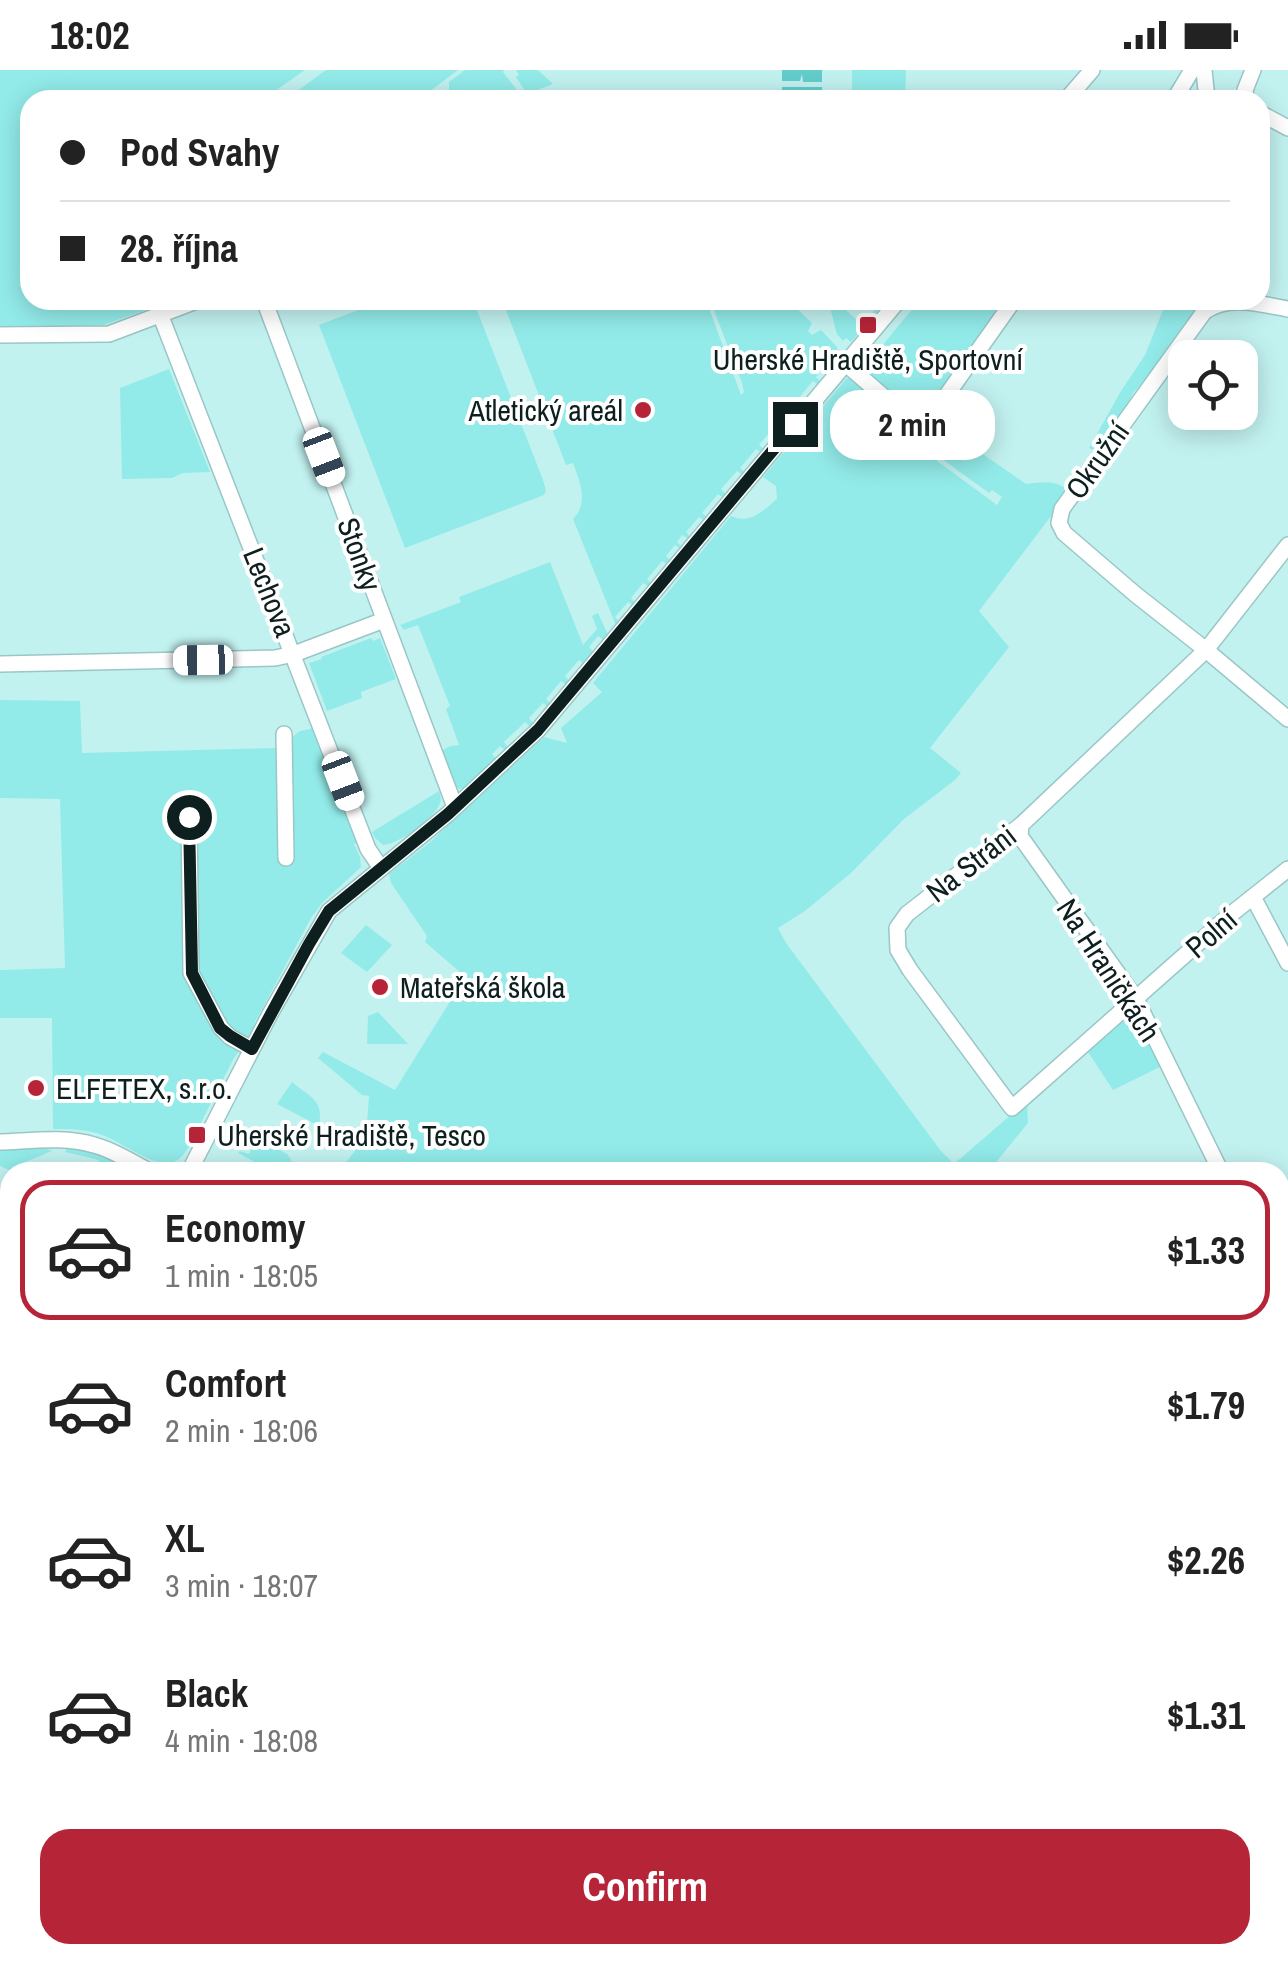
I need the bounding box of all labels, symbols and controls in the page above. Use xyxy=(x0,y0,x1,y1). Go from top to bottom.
text: 18:02 xyxy=(50,10,130,61)
text: Pod Svahy xyxy=(120,127,279,178)
text: 28. října xyxy=(120,223,238,274)
marker: Uherské Hradiště, Sportovní xyxy=(857,314,879,336)
place label: Uherské Hradiště, Sportovní xyxy=(713,339,1023,379)
map controls xyxy=(1168,340,1258,430)
button: locate xyxy=(1168,340,1258,430)
callout: 2 min xyxy=(830,389,995,459)
place label: Atletický areál xyxy=(468,390,623,430)
marker: Atletický areál xyxy=(632,399,654,421)
route end xyxy=(773,402,818,447)
text: 2 min xyxy=(878,403,947,446)
street label: Okružní xyxy=(1056,413,1138,507)
car xyxy=(299,424,349,490)
street label: Stonky xyxy=(328,512,392,597)
street label: Lechova xyxy=(234,541,306,643)
car xyxy=(173,644,233,676)
car xyxy=(318,748,368,814)
route start xyxy=(167,795,212,840)
street label: Na Stráni xyxy=(918,815,1024,911)
street label: Na Hraničkách xyxy=(1048,891,1170,1049)
street label: Polní xyxy=(1177,899,1245,966)
place label: Mateřská škola xyxy=(400,967,566,1007)
marker: Mateřská škola xyxy=(369,976,391,998)
place label: ELFETEX, s.r.o. xyxy=(56,1068,232,1108)
marker: ELFETEX, s.r.o. xyxy=(25,1077,47,1099)
place label: Uherské Hradiště, Tesco xyxy=(217,1115,486,1155)
marker: Uherské Hradiště, Tesco xyxy=(186,1124,208,1146)
text: Economy xyxy=(165,1203,305,1254)
icon: car xyxy=(45,1205,135,1295)
text: $1.33 xyxy=(1167,1225,1245,1276)
text: 1 min · 18:05 xyxy=(165,1254,318,1297)
text: Comfort xyxy=(165,1358,286,1409)
icon: car xyxy=(45,1360,135,1450)
text: $1.79 xyxy=(1167,1380,1245,1431)
text: 2 min · 18:06 xyxy=(165,1409,318,1452)
text: XL xyxy=(165,1513,205,1564)
icon: car xyxy=(45,1515,135,1605)
text: $2.26 xyxy=(1167,1535,1245,1586)
text: 3 min · 18:07 xyxy=(165,1564,318,1607)
text: Black xyxy=(165,1668,248,1719)
icon: car xyxy=(45,1670,135,1760)
text: $1.31 xyxy=(1167,1690,1245,1741)
text: 4 min · 18:08 xyxy=(165,1719,318,1762)
button: Confirm xyxy=(40,1829,1250,1944)

